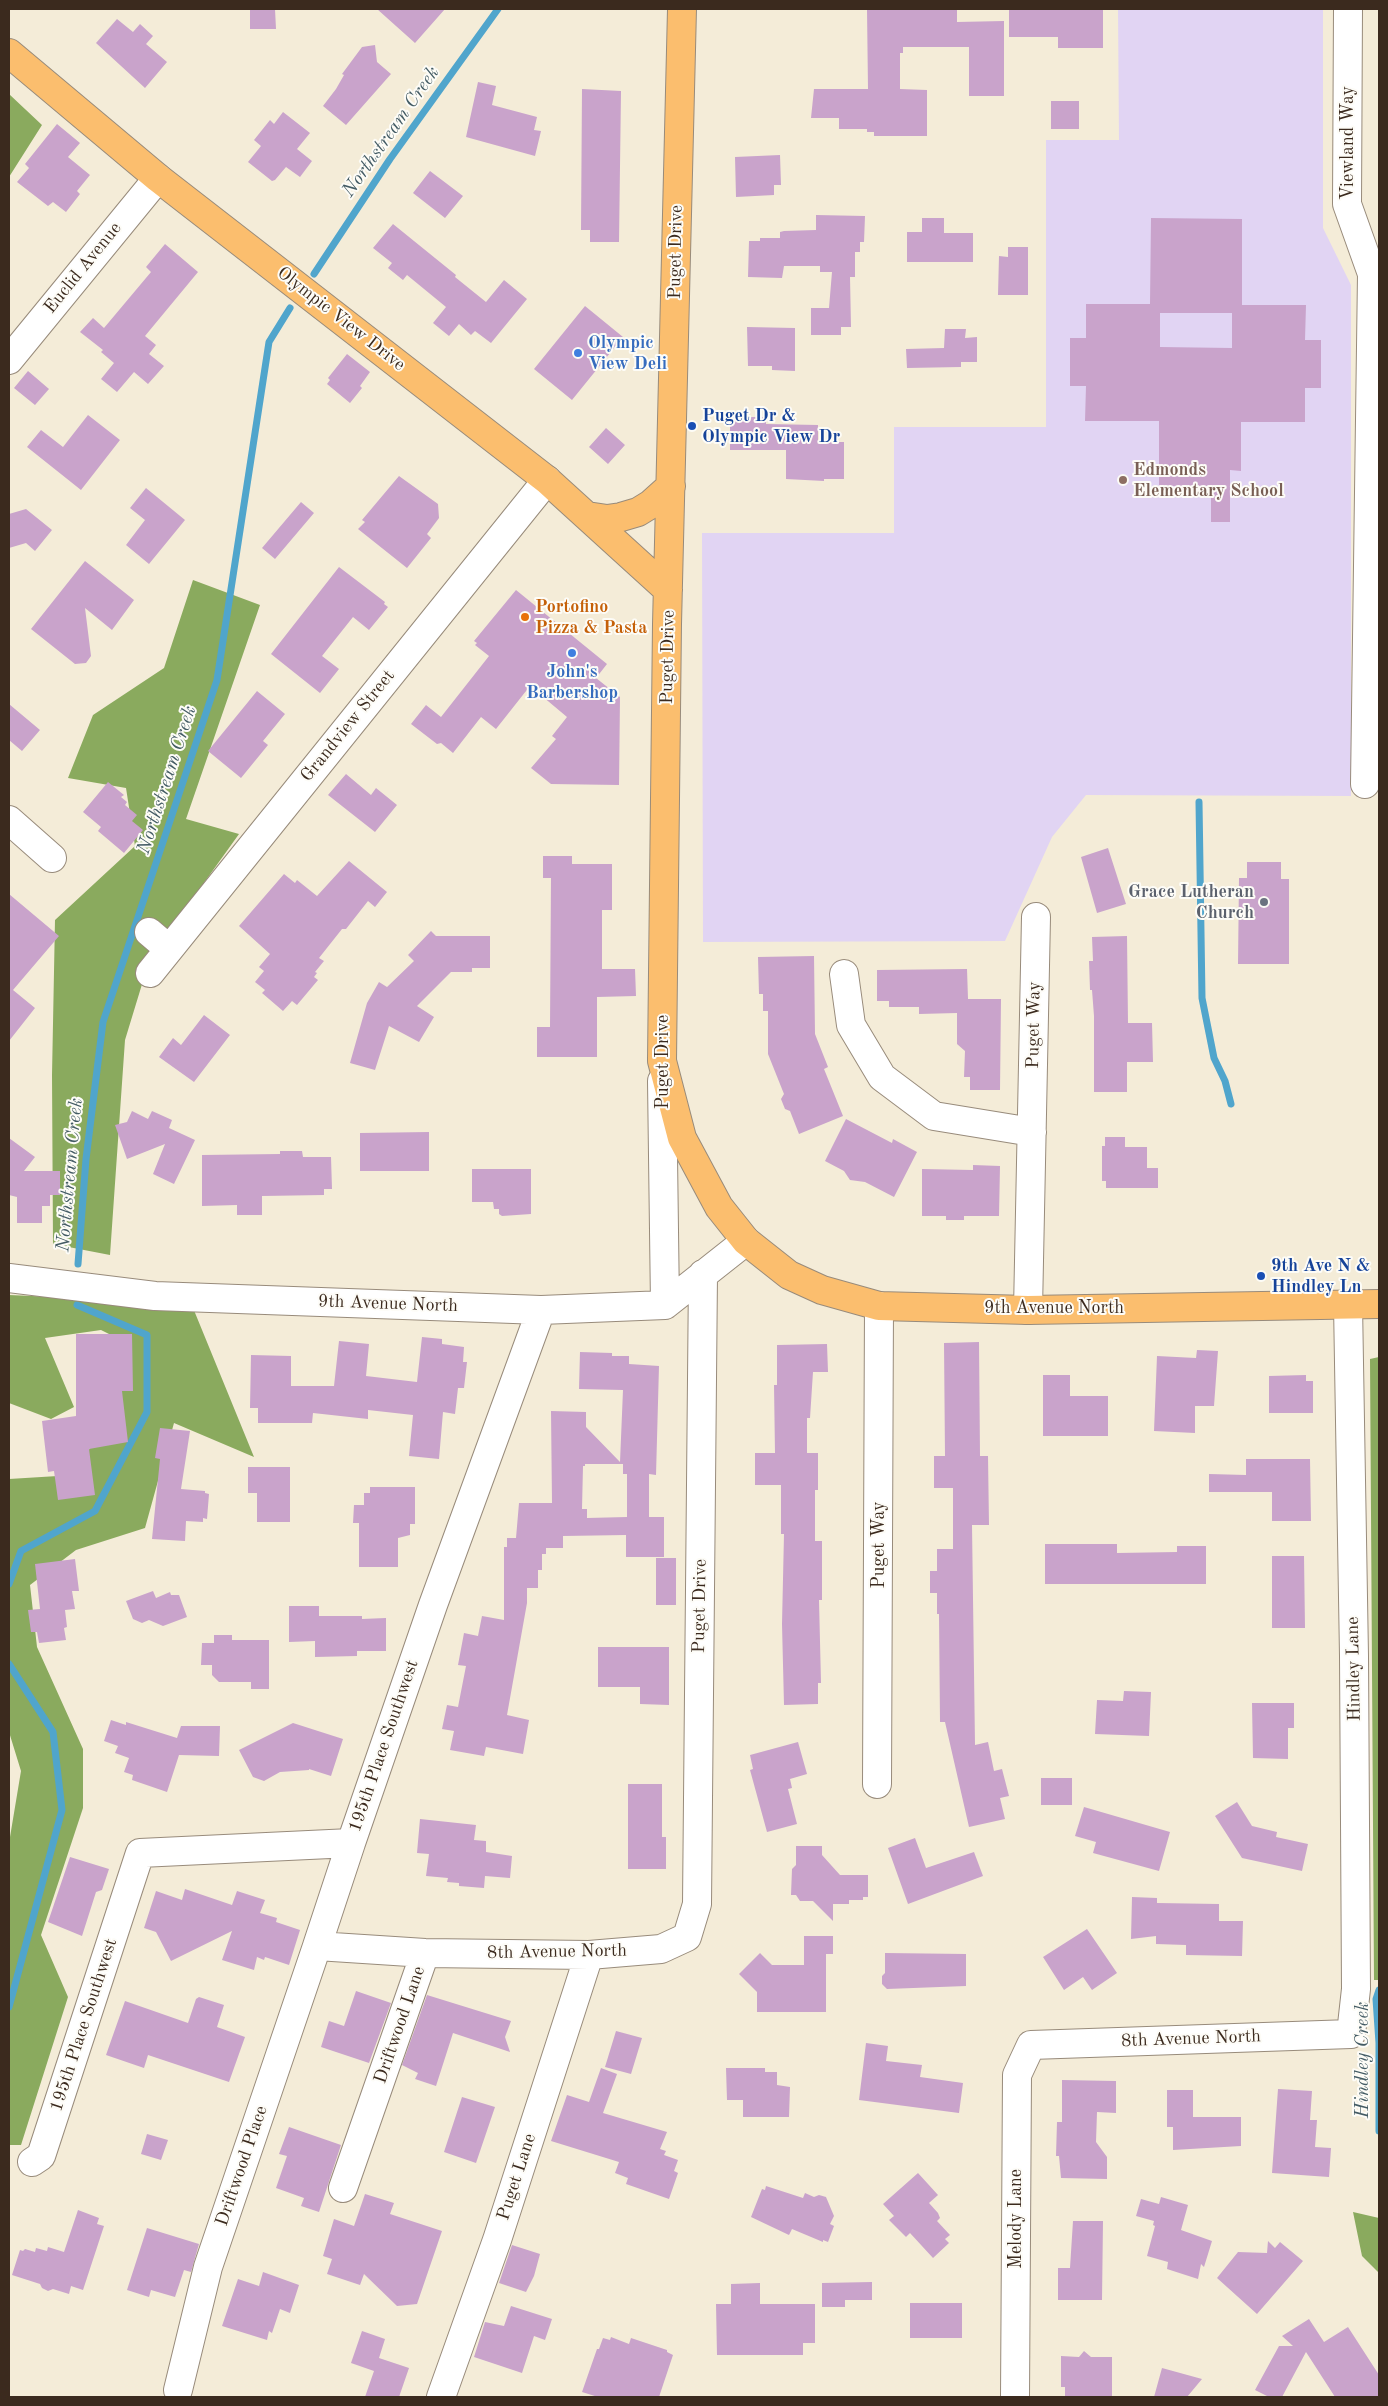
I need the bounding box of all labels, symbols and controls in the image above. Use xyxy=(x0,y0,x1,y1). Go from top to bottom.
water label: Northstream Creek xyxy=(337,62,445,202)
street label: Viewland Way xyxy=(1337,86,1359,200)
street label: Puget Drive xyxy=(664,205,688,299)
street label: Euclid Avenue xyxy=(40,218,126,318)
street label: Olympic View Drive xyxy=(273,262,409,376)
place label: Olympic View Deli xyxy=(588,332,667,374)
marker: Olympic View Deli xyxy=(572,347,584,359)
place label: Puget Dr & Olympic View Dr xyxy=(702,405,840,448)
marker: Puget Dr & Olympic View Dr xyxy=(686,420,698,432)
place label: Edmonds Elementary School xyxy=(1133,459,1284,502)
marker: Edmonds Elementary School xyxy=(1117,474,1129,486)
place label: Portofino Pizza & Pasta xyxy=(535,596,647,638)
street label: Puget Drive xyxy=(656,610,680,704)
marker: Portofino Pizza & Pasta xyxy=(519,611,531,623)
marker: John's Barbershop xyxy=(566,647,578,659)
place label: John's Barbershop xyxy=(526,661,618,704)
street label: Grandview Street xyxy=(296,666,400,786)
water label: Northstream Creek xyxy=(132,703,202,857)
place label: Grace Lutheran Church xyxy=(1128,881,1254,924)
marker: Grace Lutheran Church xyxy=(1258,896,1270,908)
street label: Puget Way xyxy=(1022,981,1046,1069)
street label: Puget Drive xyxy=(652,1015,674,1109)
water label: Northstream Creek xyxy=(52,1097,88,1253)
place label: 9th Ave N & Hindley Ln xyxy=(1271,1255,1370,1298)
marker: 9th Ave N & Hindley Ln xyxy=(1255,1270,1267,1282)
street label: 9th Avenue North xyxy=(318,1291,458,1317)
street label: 9th Avenue North xyxy=(984,1297,1124,1319)
street label: Puget Way xyxy=(868,1501,890,1589)
street label: Puget Drive xyxy=(688,1559,712,1653)
street label: Hindley Lane xyxy=(1342,1616,1366,1722)
street label: 195th Place Southwest xyxy=(344,1657,424,1835)
street label: 195th Place Southwest xyxy=(46,1936,122,2114)
street label: 8th Avenue North xyxy=(487,1940,627,1964)
street label: Driftwood Lane xyxy=(370,1963,430,2087)
water label: Hindley Creek xyxy=(1352,2002,1374,2118)
street label: 8th Avenue North xyxy=(1121,2026,1261,2052)
street label: Driftwood Place xyxy=(211,2103,273,2229)
street label: Puget Lane xyxy=(493,2131,541,2223)
street label: Melody Lane xyxy=(1005,2169,1027,2269)

